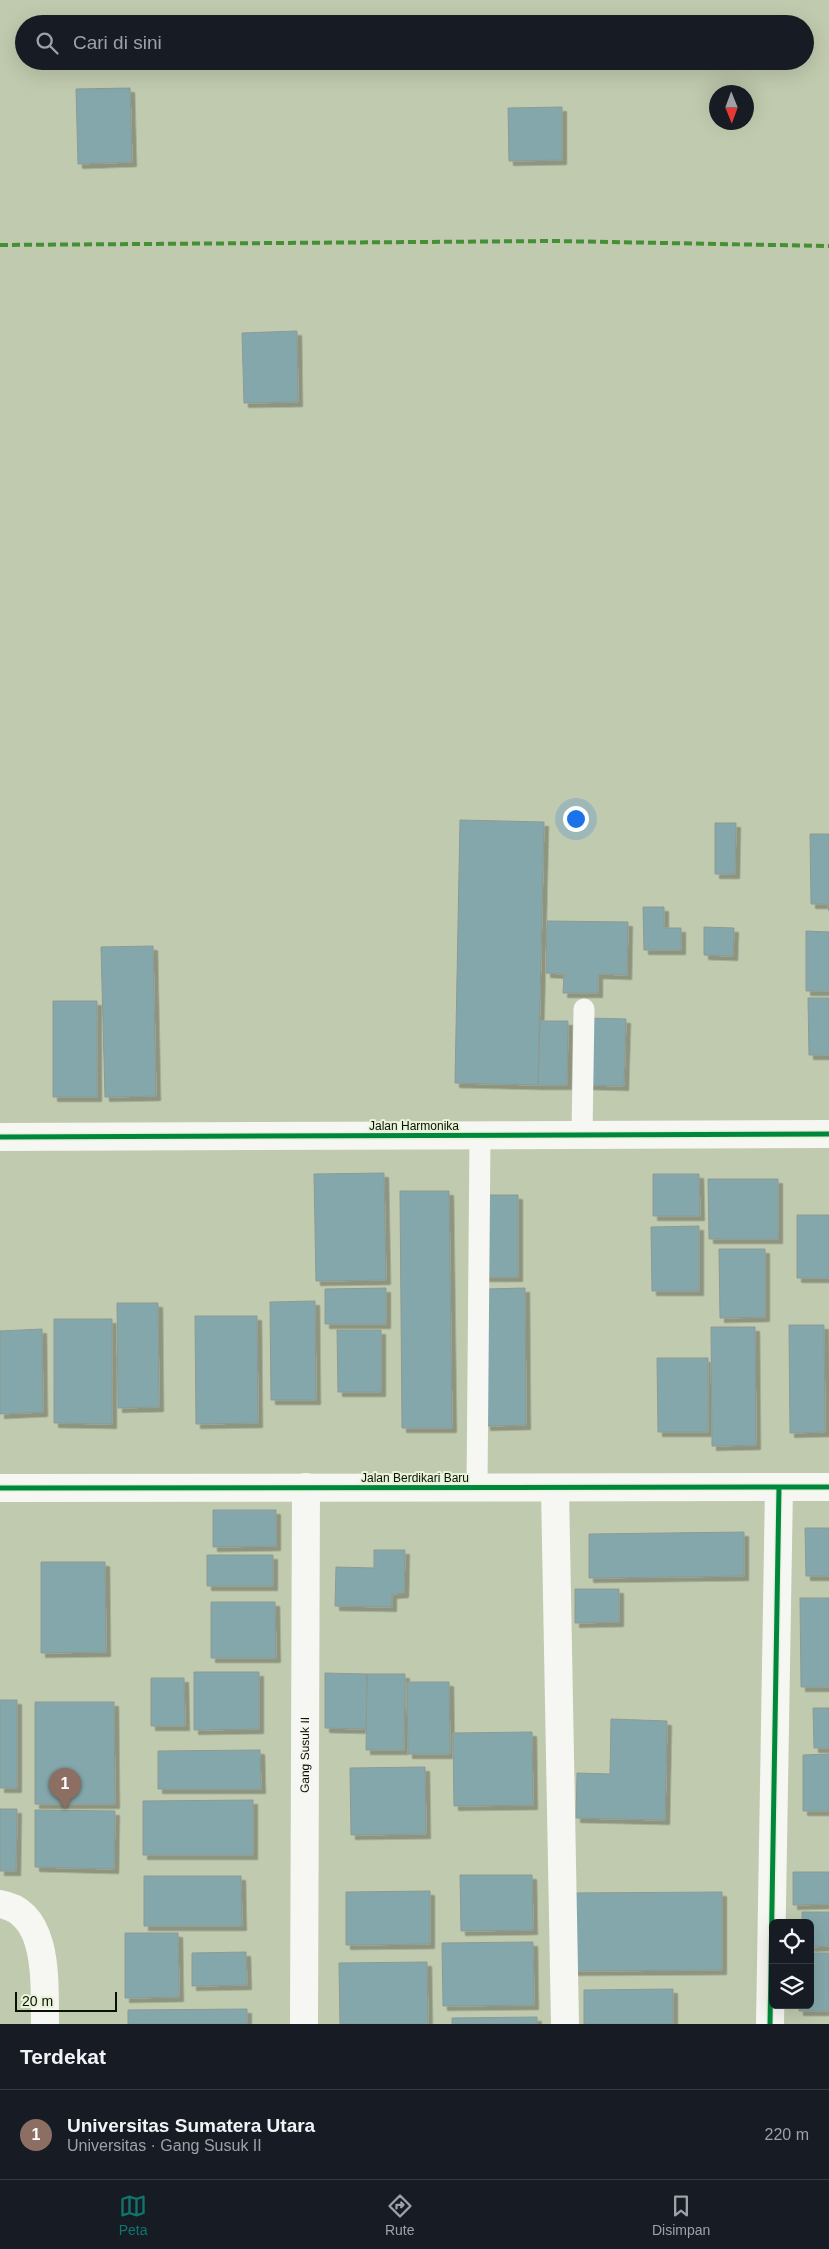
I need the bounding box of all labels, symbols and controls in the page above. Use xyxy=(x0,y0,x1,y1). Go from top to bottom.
search box xyxy=(15,15,814,70)
icon: search xyxy=(33,29,61,57)
text: Cari di sini xyxy=(73,32,162,53)
north arrow xyxy=(709,85,754,130)
your location xyxy=(563,806,589,832)
street label: Jalan Harmonika xyxy=(369,1119,459,1133)
street label: Jalan Berdikari Baru xyxy=(361,1471,469,1485)
street label: Gang Susuk II xyxy=(298,1717,312,1793)
pin: 1 xyxy=(49,1768,81,1809)
map controls xyxy=(769,1919,814,2009)
button: locate xyxy=(769,1919,814,1964)
button: layers xyxy=(769,1964,814,2009)
scale bar xyxy=(15,1989,118,2012)
text: 20 m xyxy=(22,1993,53,2009)
text: Terdekat xyxy=(20,2045,106,2068)
text: Universitas Sumatera Utara xyxy=(67,2115,315,2136)
text: 1 xyxy=(32,2126,40,2143)
text: 220 m xyxy=(765,2126,809,2143)
text: Universitas · Gang Susuk II xyxy=(67,2137,262,2154)
tab: Peta xyxy=(119,2192,148,2238)
tab: Rute xyxy=(385,2192,415,2238)
tab: Disimpan xyxy=(652,2192,710,2238)

